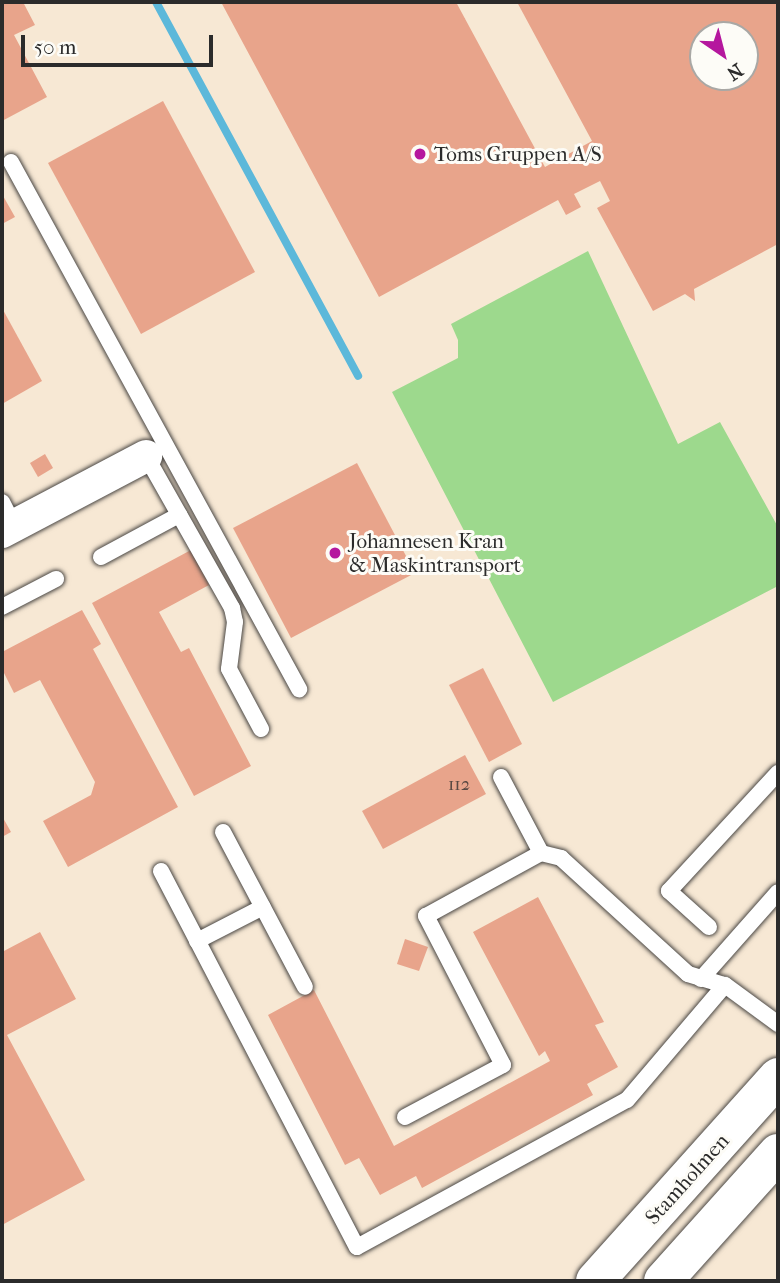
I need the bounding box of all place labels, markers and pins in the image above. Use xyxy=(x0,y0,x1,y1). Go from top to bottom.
place label: Toms Gruppen A/S xyxy=(434,141,602,167)
marker: Toms Gruppen A/S xyxy=(412,146,428,162)
place label: Johannesen Kran & Maskintransport xyxy=(349,528,521,578)
marker: Johannesen Kran & Maskintransport xyxy=(327,545,343,561)

